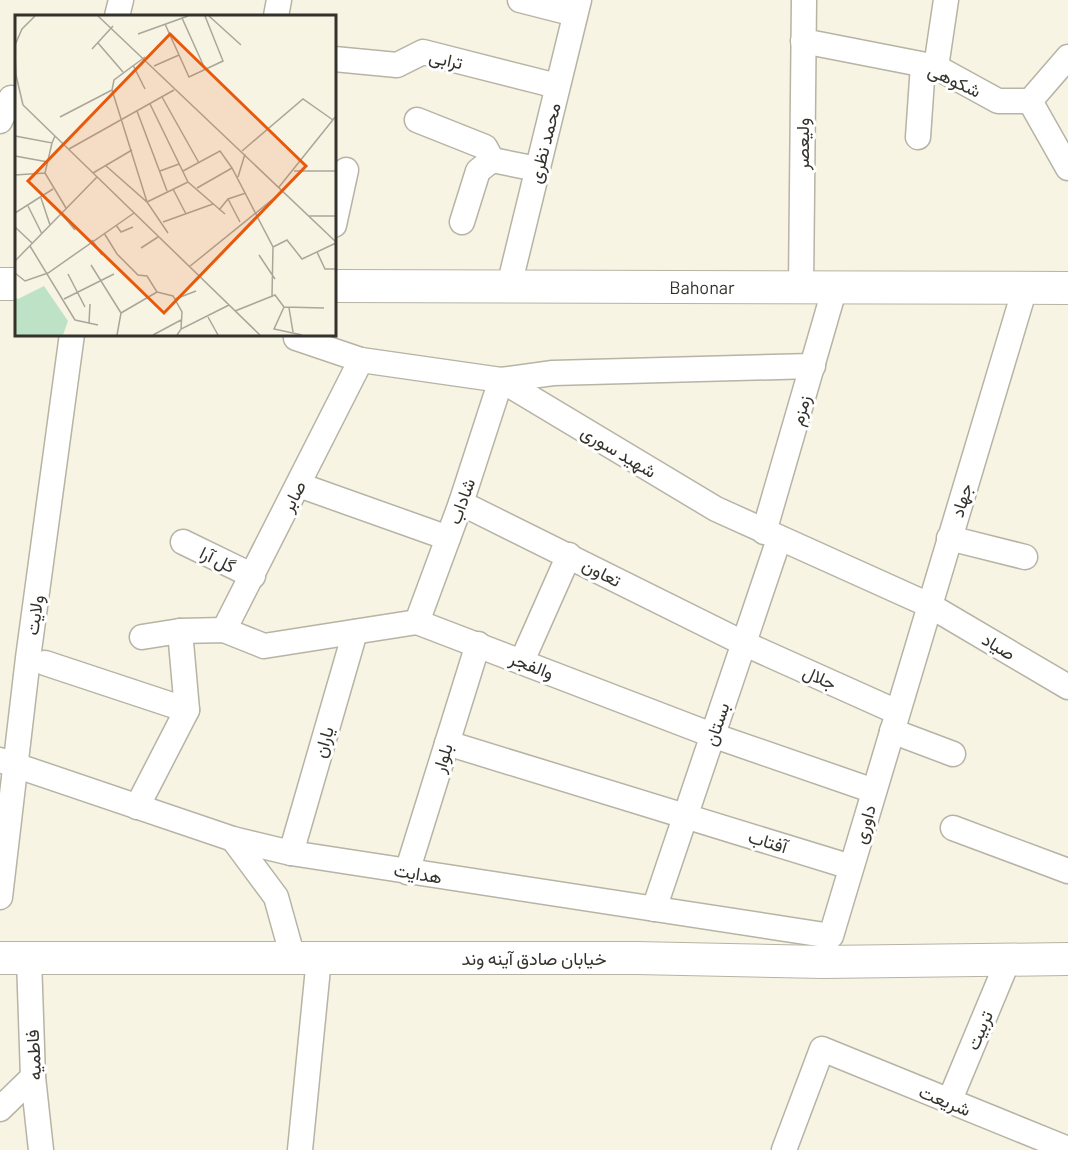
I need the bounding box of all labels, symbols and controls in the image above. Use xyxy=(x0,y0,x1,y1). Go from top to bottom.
inset map xyxy=(15,15,336,336)
street label: ترابی xyxy=(427,45,465,74)
street label: شکوهی xyxy=(925,58,985,103)
street label: محمد نظری xyxy=(523,100,566,186)
street label: ولیعصر xyxy=(791,118,814,171)
street label: Bahonar xyxy=(669,276,735,298)
street label: زمزم xyxy=(785,392,817,428)
street label: شهید سوری xyxy=(577,420,661,483)
street label: شاداب xyxy=(443,475,479,527)
street label: صابر xyxy=(275,477,311,517)
street label: جهاد xyxy=(945,480,977,520)
street label: گل آرا xyxy=(196,541,239,578)
street label: تعاون xyxy=(578,553,625,592)
street label: ولایت xyxy=(20,593,49,637)
street label: صیاد xyxy=(978,628,1020,664)
street label: والفجر xyxy=(506,646,557,684)
street label: جلال xyxy=(799,660,840,695)
street label: بستان xyxy=(698,699,734,749)
street label: یاران xyxy=(308,724,339,761)
street label: بلوار xyxy=(427,741,458,777)
street label: داوری xyxy=(848,802,881,846)
street label: آفتاب xyxy=(746,825,792,858)
street label: هدایت xyxy=(392,858,444,888)
street label: خیابان صادق آینه وند xyxy=(461,947,607,970)
street label: تربیت xyxy=(961,1007,998,1053)
street label: فاطمیه xyxy=(21,1029,45,1081)
street label: شریعت xyxy=(916,1080,974,1121)

